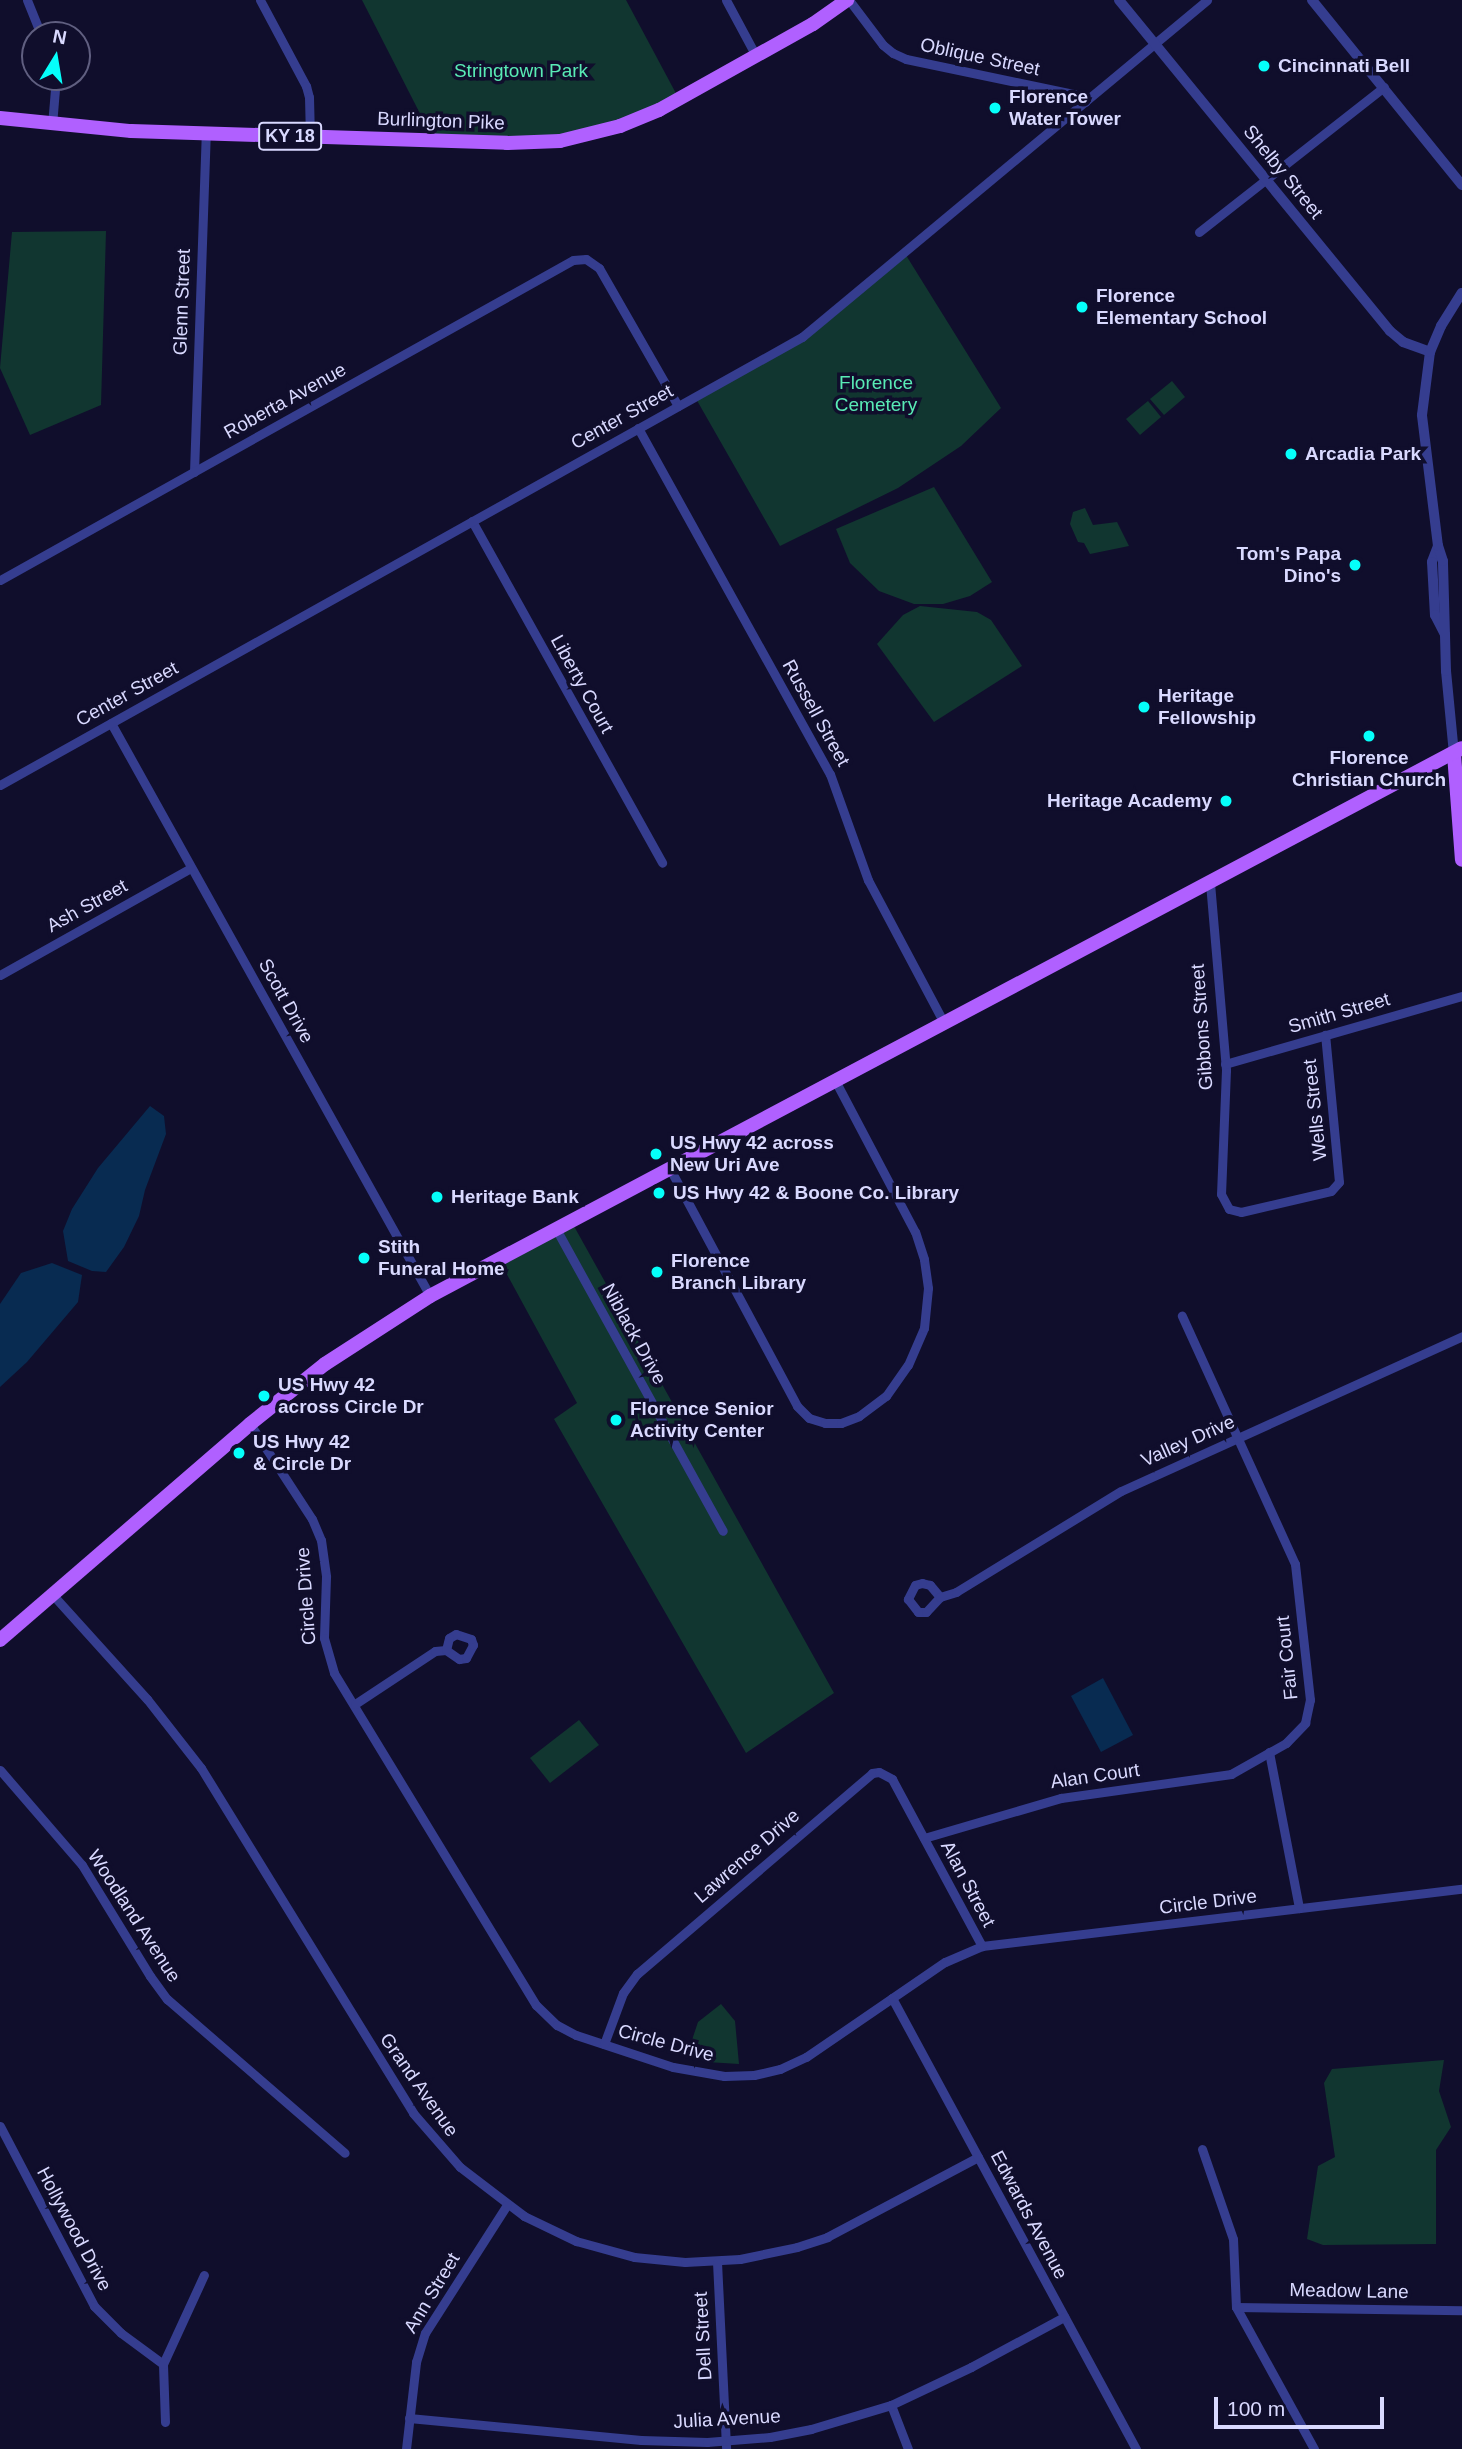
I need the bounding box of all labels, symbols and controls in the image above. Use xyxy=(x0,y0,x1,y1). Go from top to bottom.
north arrow xyxy=(21,21,91,91)
text: N xyxy=(51,25,68,48)
street label: Oblique Street xyxy=(918,33,1042,81)
place label: Cincinnati Bell xyxy=(1278,55,1410,77)
marker: Cincinnati Bell xyxy=(1256,58,1272,74)
park label: Stringtown Park xyxy=(454,60,588,82)
place label: Florence Water Tower xyxy=(1009,86,1121,130)
marker: Florence Water Tower xyxy=(987,100,1003,116)
street label: Burlington Pike xyxy=(377,107,505,135)
road number: KY 18 xyxy=(257,121,323,150)
street label: Shelby Street xyxy=(1238,121,1328,223)
street label: Glenn Street xyxy=(169,248,195,356)
place label: Florence Elementary School xyxy=(1096,285,1267,329)
marker: Florence Elementary School xyxy=(1074,299,1090,315)
street label: Roberta Avenue xyxy=(220,358,350,444)
park label: Florence Cemetery xyxy=(835,372,917,416)
street label: Center Street xyxy=(567,380,677,454)
place label: Arcadia Park xyxy=(1305,443,1421,465)
marker: Arcadia Park xyxy=(1283,446,1299,462)
place label: Tom's Papa Dino's xyxy=(1237,543,1341,587)
marker: Tom's Papa Dino's xyxy=(1347,557,1363,573)
street label: Liberty Court xyxy=(546,631,618,737)
street label: Russell Street xyxy=(777,656,855,770)
street label: Center Street xyxy=(72,657,182,731)
place label: Heritage Fellowship xyxy=(1158,685,1256,729)
marker: Heritage Fellowship xyxy=(1136,699,1152,715)
marker: Florence Christian Church xyxy=(1361,728,1377,744)
place label: Florence Christian Church xyxy=(1292,747,1446,791)
place label: Heritage Academy xyxy=(1046,790,1212,812)
marker: Heritage Academy xyxy=(1218,793,1234,809)
street label: Ash Street xyxy=(43,875,131,937)
street label: Scott Drive xyxy=(254,955,318,1047)
street label: Gibbons Street xyxy=(1186,963,1218,1091)
street label: Smith Street xyxy=(1286,988,1392,1038)
street label: Wells Street xyxy=(1298,1058,1332,1162)
place label: US Hwy 42 across New Uri Ave xyxy=(670,1132,834,1176)
marker: US Hwy 42 across New Uri Ave xyxy=(648,1146,664,1162)
place label: US Hwy 42 & Boone Co. Library xyxy=(673,1182,959,1204)
marker: US Hwy 42 & Boone Co. Library xyxy=(651,1185,667,1201)
place label: Heritage Bank xyxy=(451,1186,579,1208)
marker: Heritage Bank xyxy=(429,1189,445,1205)
place label: Stith Funeral Home xyxy=(378,1236,505,1280)
marker: Stith Funeral Home xyxy=(356,1250,372,1266)
place label: Florence Branch Library xyxy=(671,1250,806,1294)
marker: Florence Branch Library xyxy=(649,1264,665,1280)
street label: Niblack Drive xyxy=(597,1280,671,1388)
place label: US Hwy 42 across Circle Dr xyxy=(278,1374,424,1418)
marker: US Hwy 42 across Circle Dr xyxy=(256,1388,272,1404)
place label: Florence Senior Activity Center xyxy=(630,1398,774,1442)
street label: Valley Drive xyxy=(1138,1410,1238,1472)
marker: Florence Senior Activity Center xyxy=(608,1412,624,1428)
place label: US Hwy 42 & Circle Dr xyxy=(253,1431,351,1475)
marker: US Hwy 42 & Circle Dr xyxy=(231,1445,247,1461)
street label: Circle Drive xyxy=(291,1546,321,1646)
street label: Fair Court xyxy=(1271,1615,1303,1701)
street label: Alan Court xyxy=(1049,1758,1141,1794)
street label: Lawrence Drive xyxy=(690,1804,804,1908)
street label: Alan Street xyxy=(936,1837,1000,1931)
street label: Woodland Avenue xyxy=(82,1845,186,1987)
street label: Circle Drive xyxy=(1158,1885,1258,1919)
street label: Circle Drive xyxy=(616,2019,716,2067)
street label: Grand Avenue xyxy=(375,2028,463,2142)
street label: Edwards Avenue xyxy=(985,2146,1073,2284)
street label: Hollywood Drive xyxy=(32,2163,116,2295)
street label: Ann Street xyxy=(399,2249,465,2337)
street label: Meadow Lane xyxy=(1289,2279,1409,2303)
street label: Dell Street xyxy=(689,2291,717,2381)
scale bar xyxy=(1217,2382,1387,2426)
text: 100 m xyxy=(1227,2397,1285,2420)
street label: Julia Avenue xyxy=(672,2405,782,2433)

